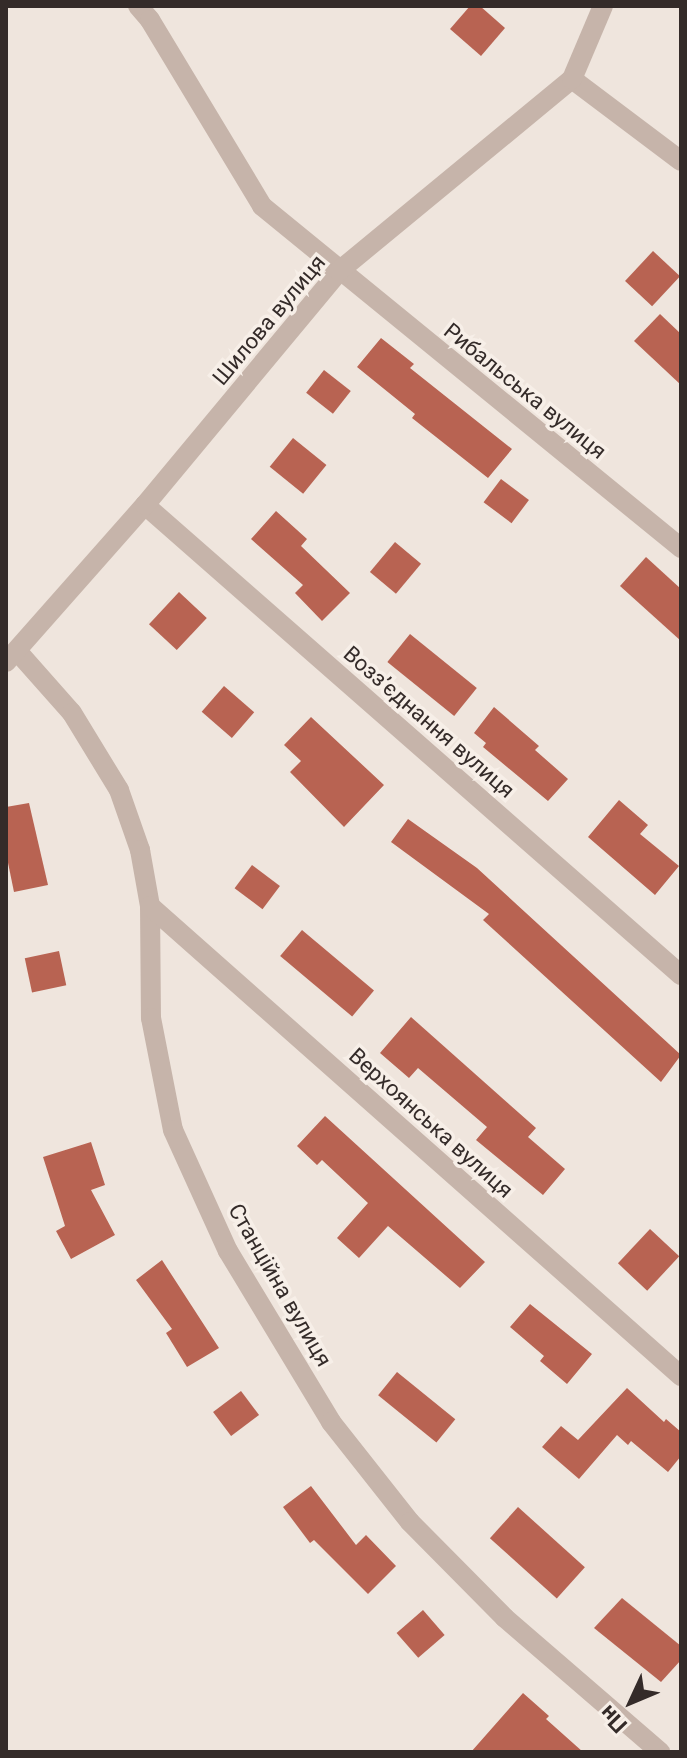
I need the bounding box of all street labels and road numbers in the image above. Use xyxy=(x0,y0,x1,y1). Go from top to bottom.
street label: Шилова вулиця xyxy=(207,250,331,390)
street label: Рибальська вулиця xyxy=(438,317,612,465)
street label: Возз’єднання вулиця xyxy=(338,641,520,803)
street label: Верхоянська вулиця xyxy=(344,1042,518,1204)
street label: Станційна вулиця xyxy=(223,1199,337,1371)

